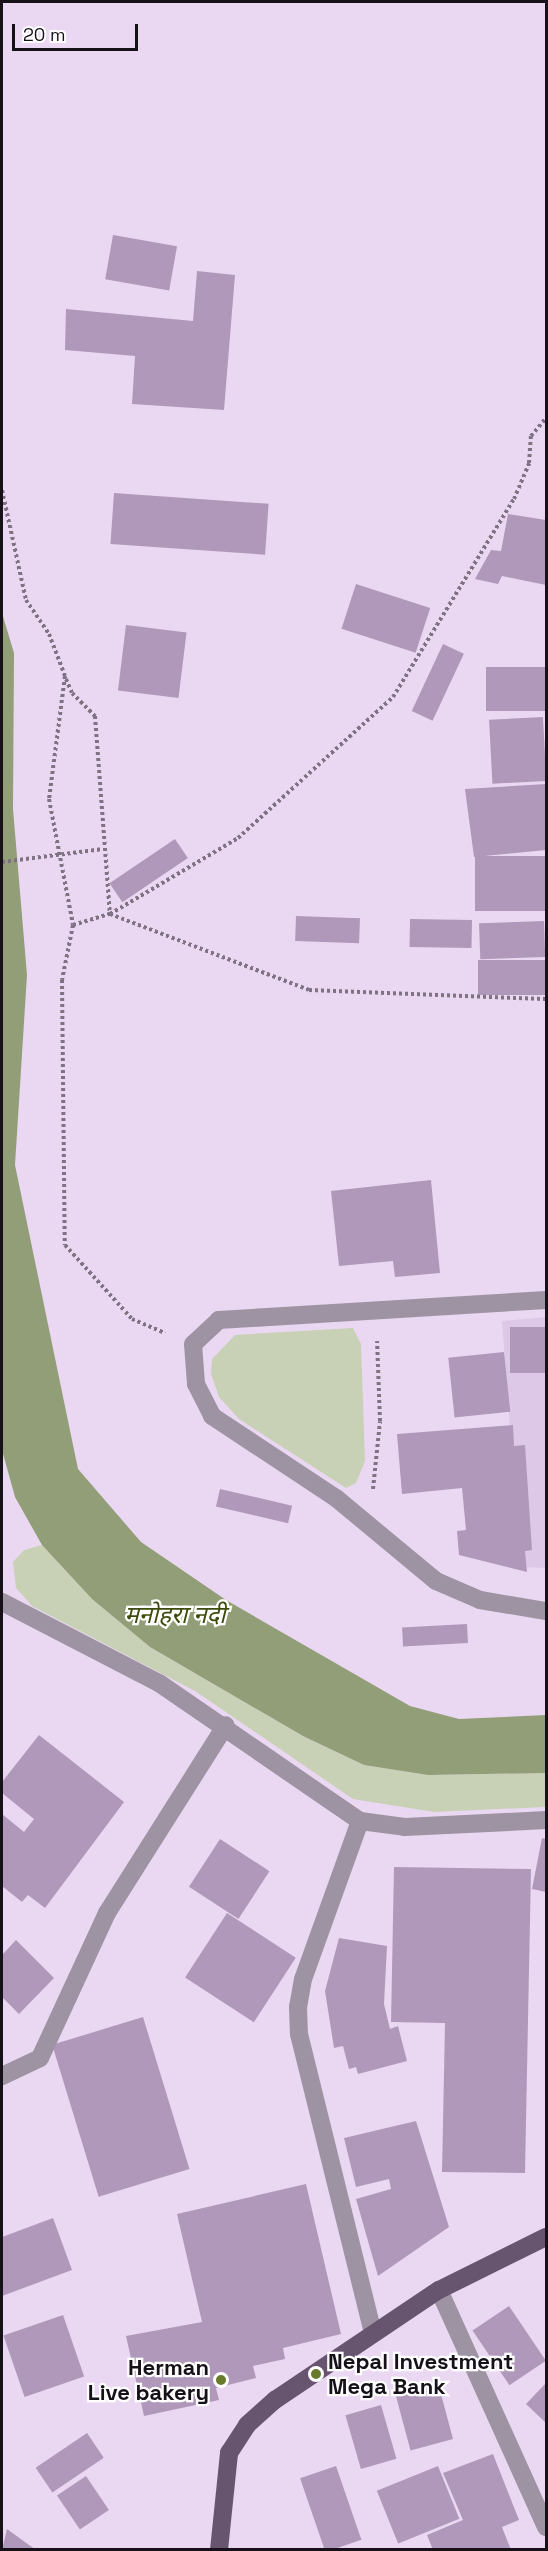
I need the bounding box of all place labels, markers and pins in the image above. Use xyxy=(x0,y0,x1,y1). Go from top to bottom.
place label: Nepal Investment Mega Bank xyxy=(328,2348,513,2400)
place label: Herman Live bakery xyxy=(88,2354,209,2406)
marker: Nepal Investment Mega Bank xyxy=(309,2367,323,2381)
marker: Herman Live bakery xyxy=(214,2373,228,2387)

